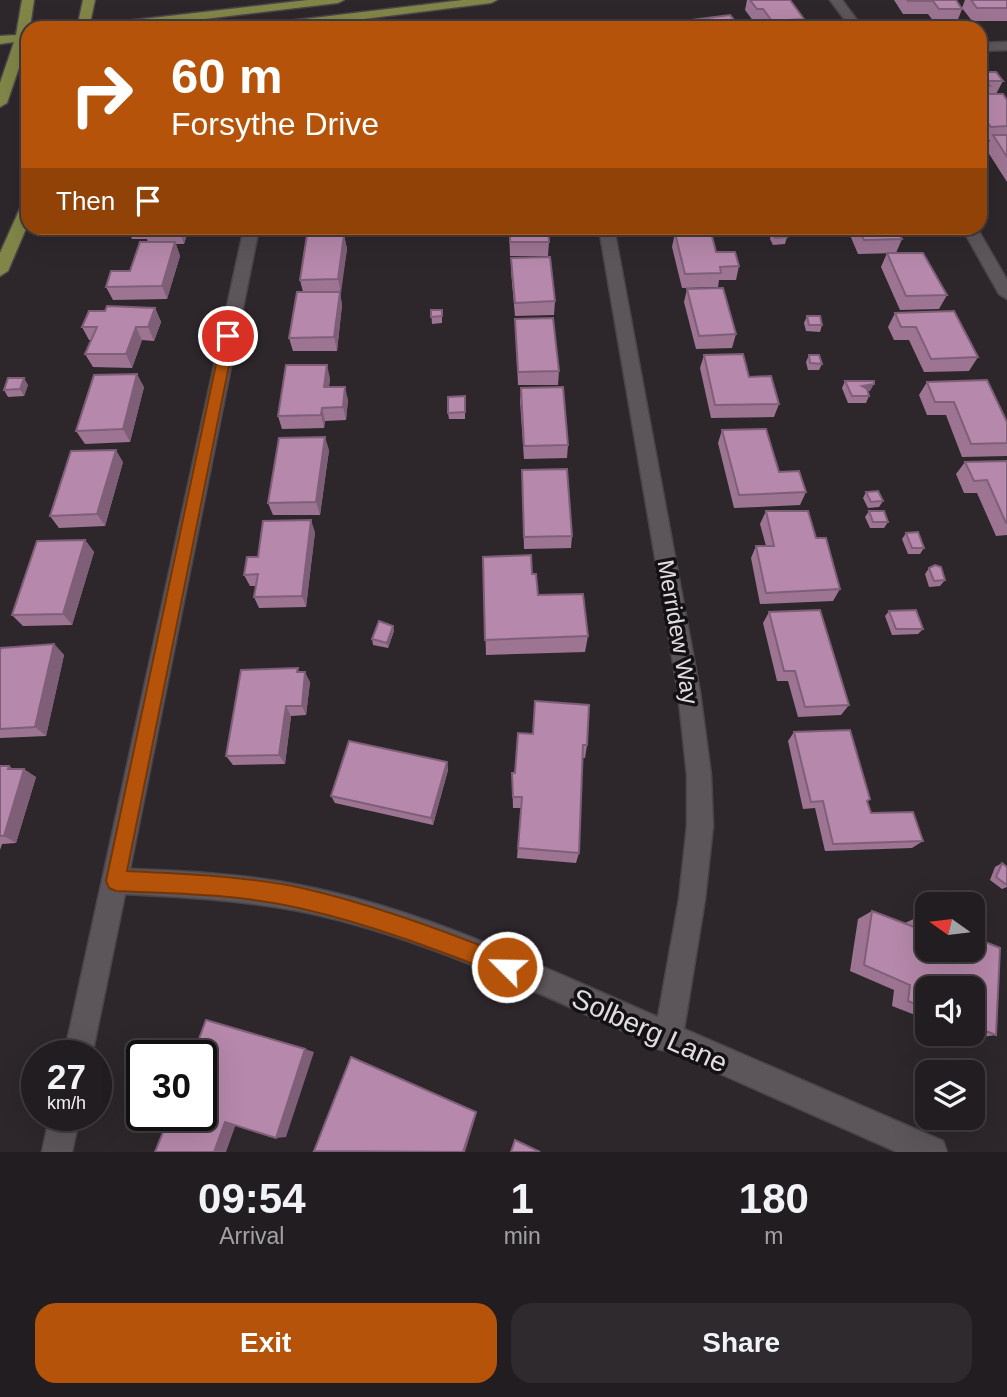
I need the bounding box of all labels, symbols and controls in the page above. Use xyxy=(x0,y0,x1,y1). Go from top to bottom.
icon: right xyxy=(56,49,147,140)
text: 60 m xyxy=(171,49,283,103)
text: Forsythe Drive xyxy=(171,106,379,142)
icon: arrive xyxy=(129,182,167,220)
text: Then xyxy=(56,186,115,216)
pin xyxy=(198,306,258,366)
icon: arrive xyxy=(209,317,247,355)
street label: Merridew Way xyxy=(653,558,704,707)
north arrow xyxy=(915,892,985,962)
map controls xyxy=(915,892,985,1130)
position arrow xyxy=(470,930,544,1004)
button: sound xyxy=(915,976,985,1046)
street label: Solberg Lane xyxy=(567,982,732,1078)
speed limit sign: 30 xyxy=(126,1040,217,1131)
text: 27 xyxy=(47,1057,86,1096)
button: layers xyxy=(915,1060,985,1130)
text: km/h xyxy=(47,1093,86,1113)
text: 09:54 xyxy=(198,1175,306,1222)
text: 1 xyxy=(510,1175,534,1222)
text: 180 xyxy=(739,1175,809,1222)
text: Arrival xyxy=(219,1223,284,1249)
text: min xyxy=(504,1223,541,1249)
text: m xyxy=(764,1223,783,1249)
button: Exit xyxy=(35,1303,497,1383)
button: Share xyxy=(511,1303,972,1383)

